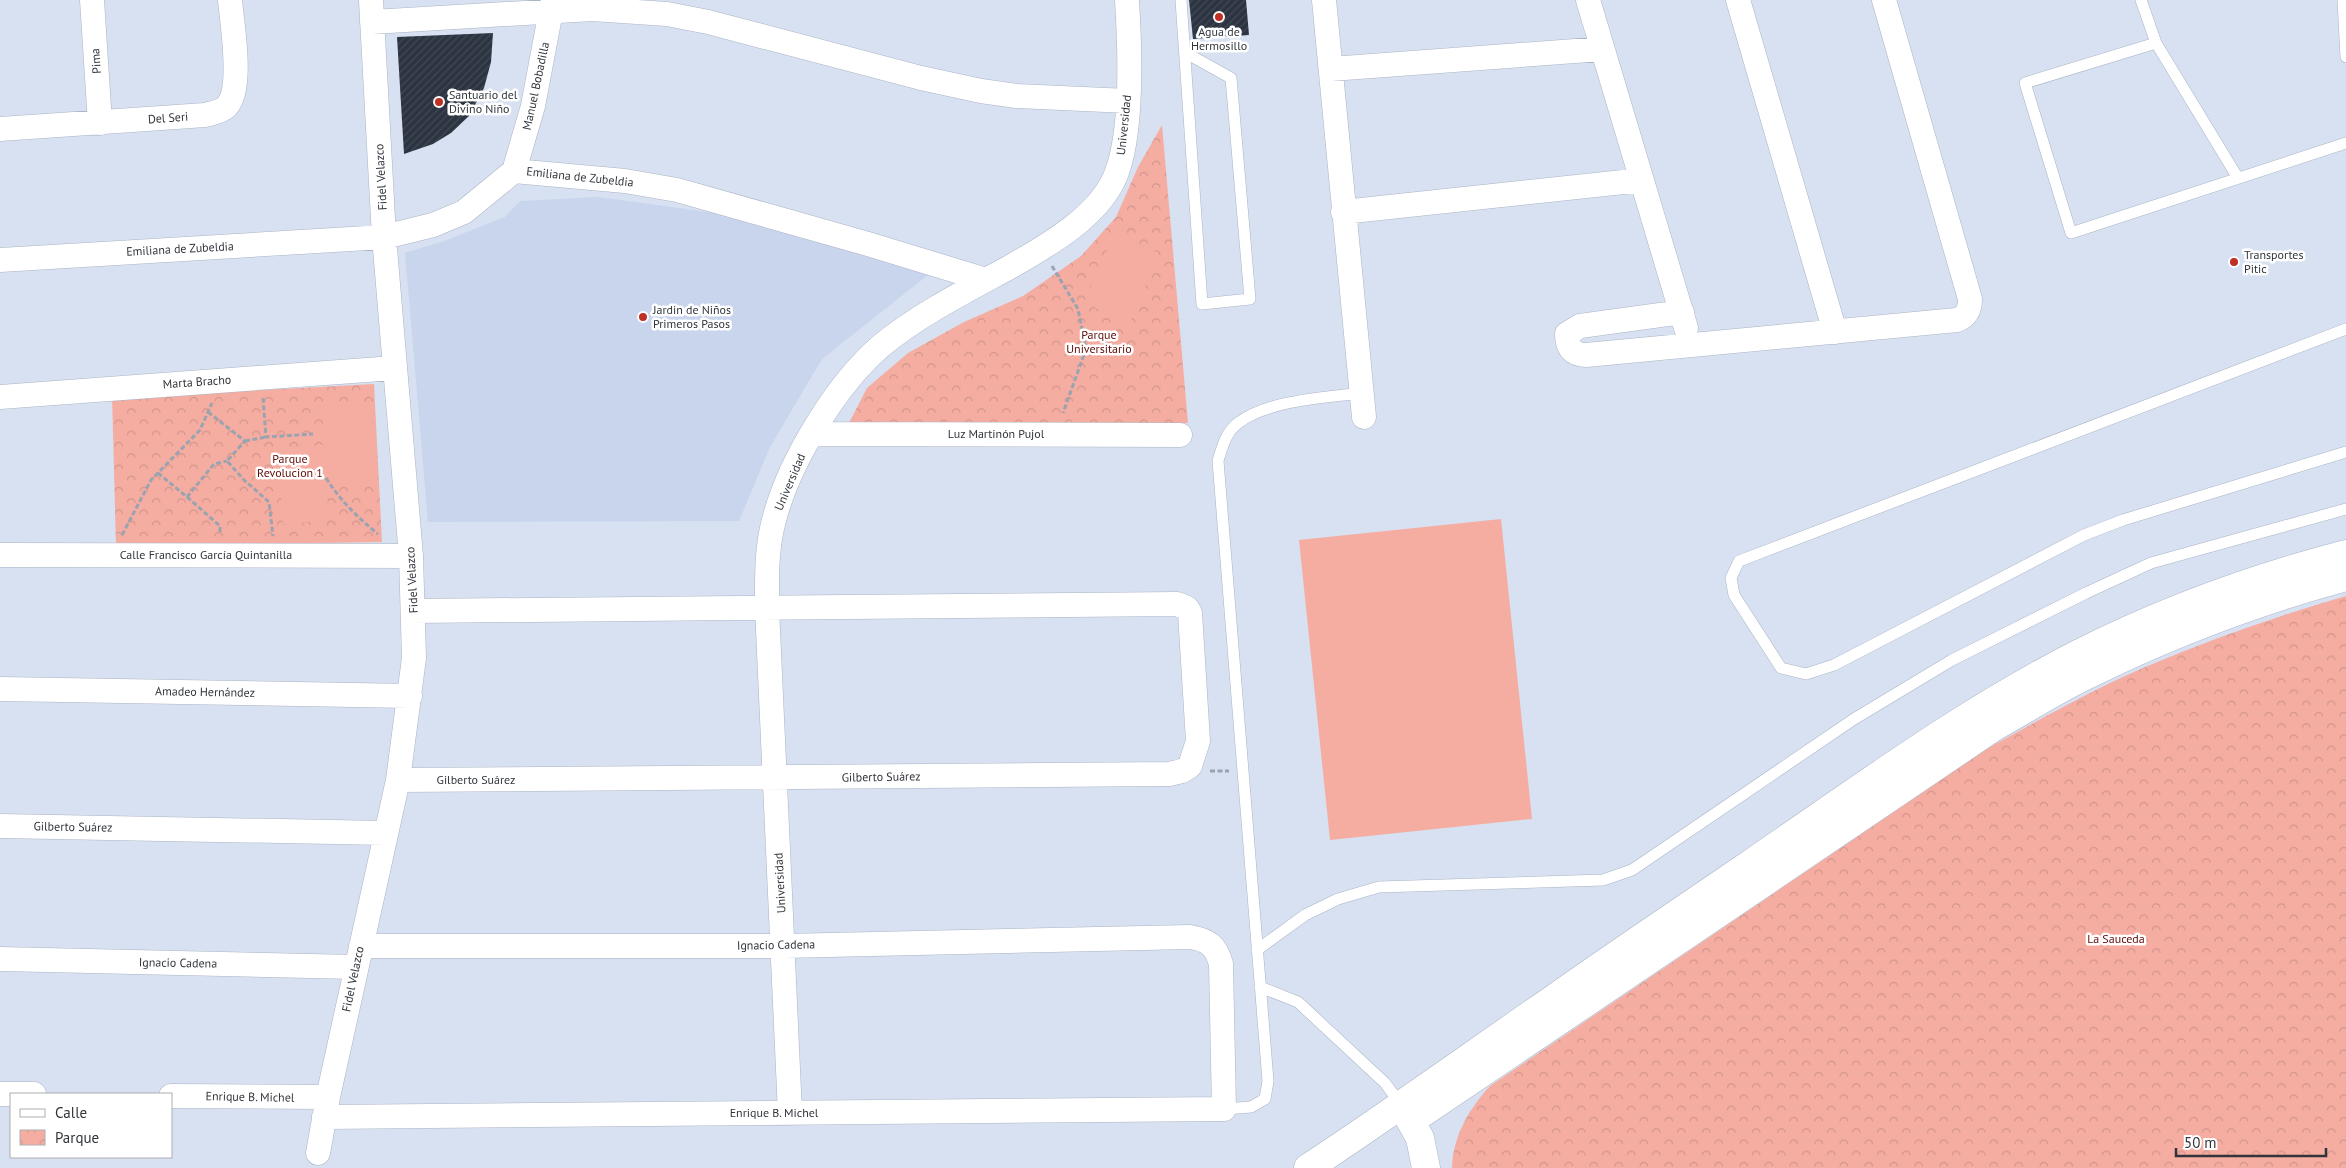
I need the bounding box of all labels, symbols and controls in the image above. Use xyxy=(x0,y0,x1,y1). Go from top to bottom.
marker: Agua de Hermosillo xyxy=(1213,11,1225,23)
place label: Agua de Hermosillo xyxy=(1191,24,1247,53)
street label: Manuel Bobadilla xyxy=(519,40,552,131)
street label: Pima xyxy=(87,48,104,74)
place label: Santuario del Divino Niño xyxy=(449,87,518,116)
street label: Universidad xyxy=(1113,94,1134,156)
marker: Santuario del Divino Niño xyxy=(433,96,445,108)
street label: Del Seri xyxy=(147,109,189,126)
street label: Fidel Velazco xyxy=(371,143,390,211)
street label: Emiliana de Zubeldia xyxy=(526,163,634,190)
street label: Emiliana de Zubeldia xyxy=(126,238,234,259)
place label: Transportes Pitic xyxy=(2244,247,2304,276)
marker: Transportes Pitic xyxy=(2228,256,2240,268)
place label: Jardin de Niños Primeros Pasos xyxy=(652,302,731,331)
marker: Jardin de Niños Primeros Pasos xyxy=(637,311,649,323)
park label: Parque Universitario xyxy=(1066,327,1132,356)
street label: Marta Bracho xyxy=(162,372,232,391)
street label: Luz Martinón Pujol xyxy=(948,426,1045,441)
park label: Parque Revolucion 1 xyxy=(257,451,323,480)
street label: Universidad xyxy=(771,451,808,513)
street label: Fidel Velazco xyxy=(402,546,421,614)
street label: Calle Francisco García Quintanilla xyxy=(120,547,292,562)
street label: Amadeo Hernández xyxy=(155,683,255,700)
street label: Gilberto Suárez xyxy=(841,768,921,785)
street label: Gilberto Suárez xyxy=(437,772,515,787)
street label: Gilberto Suárez xyxy=(33,818,113,835)
street label: Universidad xyxy=(770,852,789,914)
park label: La Sauceda xyxy=(2087,931,2145,946)
street label: Ignacio Cadena xyxy=(737,936,815,953)
street label: Fidel Velazco xyxy=(338,945,367,1013)
street label: Ignacio Cadena xyxy=(139,954,217,971)
street label: Enrique B. Michel xyxy=(206,1088,295,1105)
legend xyxy=(10,1093,172,1158)
text: Calle xyxy=(55,1103,87,1122)
street label: Enrique B. Michel xyxy=(730,1105,819,1120)
scale bar xyxy=(2176,1126,2326,1158)
text: Parque xyxy=(55,1128,99,1147)
text: 50 m xyxy=(2184,1133,2217,1152)

